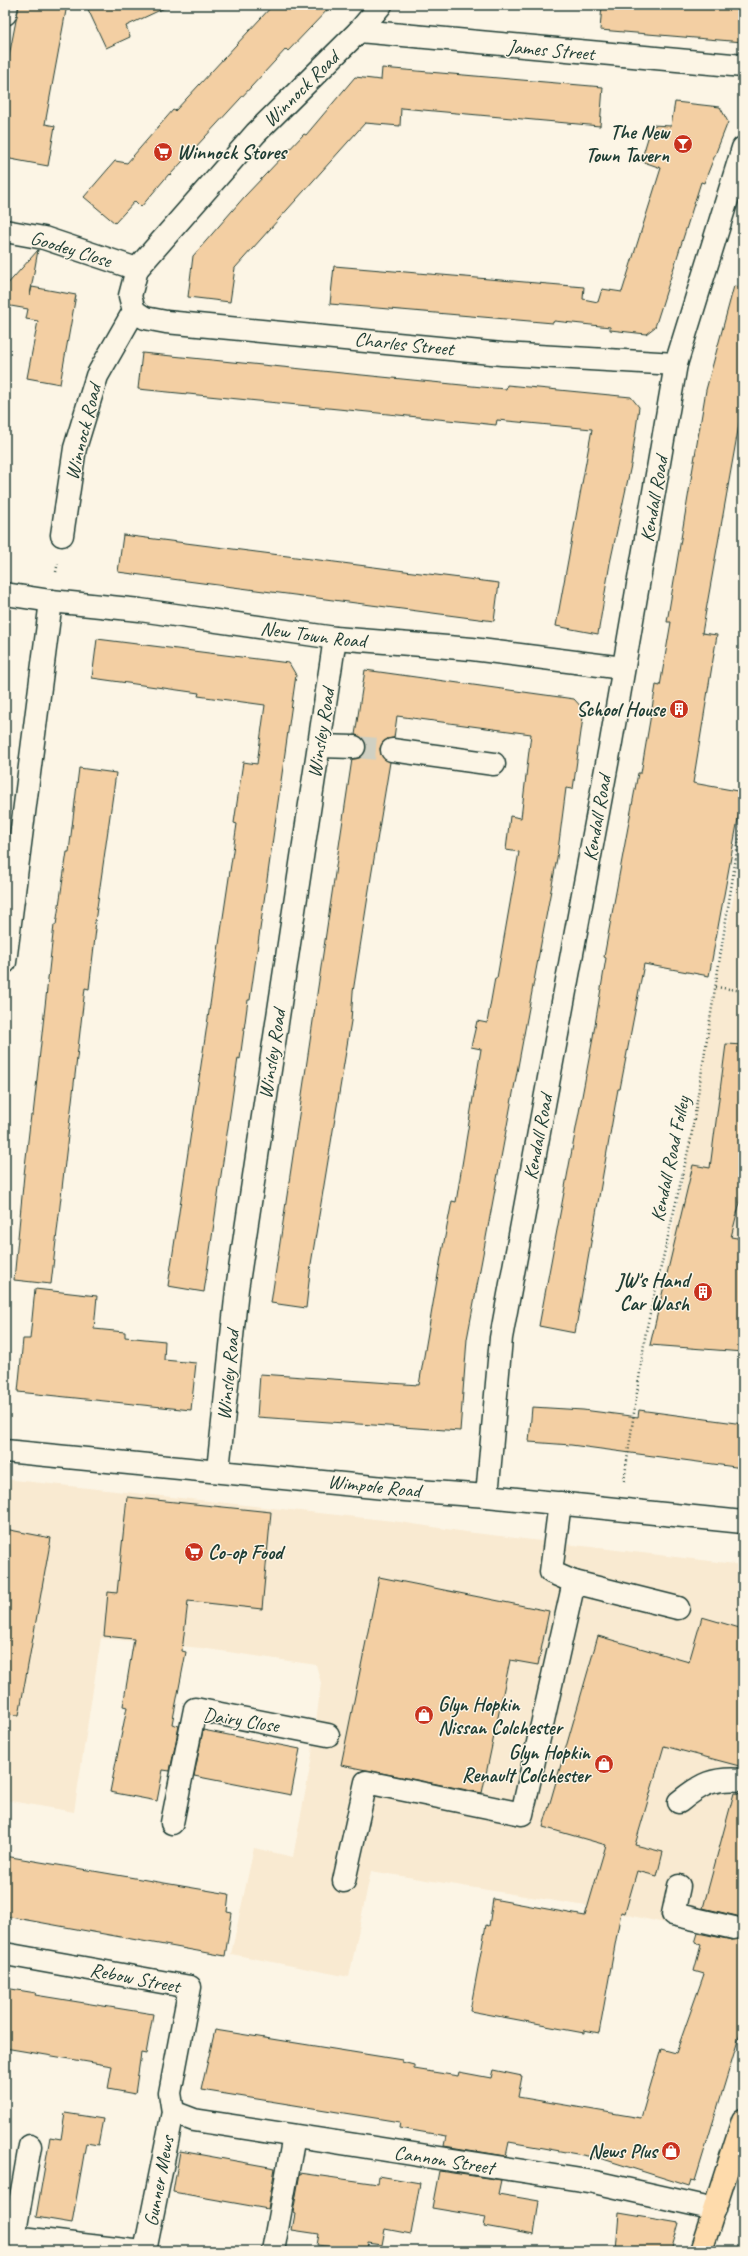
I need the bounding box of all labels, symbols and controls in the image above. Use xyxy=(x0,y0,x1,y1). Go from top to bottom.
street label: James Street xyxy=(505,34,598,66)
street label: Winnock Road xyxy=(258,43,347,132)
place label: The New Town Tavern xyxy=(585,120,671,168)
bar icon: The New Town Tavern xyxy=(672,133,694,155)
place label: Winnock Stores xyxy=(177,140,288,165)
supermarket icon: Winnock Stores xyxy=(152,141,174,163)
street label: Goodey Close xyxy=(28,225,116,274)
street label: Charles Street xyxy=(353,326,457,362)
street label: Winnock Road xyxy=(59,379,108,482)
street label: Kendall Road xyxy=(634,451,674,544)
street label: New Town Road xyxy=(259,615,370,653)
street label: Winsley Road xyxy=(302,683,341,780)
place label: School House xyxy=(576,697,666,722)
building icon: School House xyxy=(668,698,690,720)
street label: Kendall Road xyxy=(577,770,617,863)
street label: Winsley Road xyxy=(253,1004,292,1101)
street label: Kendall Road xyxy=(517,1089,559,1182)
street label: Kendall Road Folley xyxy=(645,1093,696,1224)
place label: JW's Hand Car Wash xyxy=(615,1268,693,1316)
building icon: JW's Hand Car Wash xyxy=(692,1281,714,1303)
street label: Winsley Road xyxy=(211,1326,245,1421)
street label: Wimpole Road xyxy=(327,1469,425,1504)
place label: Co-op Food xyxy=(208,1540,286,1565)
supermarket icon: Co-op Food xyxy=(183,1541,205,1563)
place label: Glyn Hopkin Nissan Colchester xyxy=(438,1692,565,1740)
street label: Dairy Close xyxy=(201,1702,282,1739)
shop icon: Glyn Hopkin Nissan Colchester xyxy=(413,1704,435,1726)
place label: Glyn Hopkin Renault Colchester xyxy=(462,1740,593,1788)
shop icon: Glyn Hopkin Renault Colchester xyxy=(593,1753,615,1775)
street label: Rebow Street xyxy=(88,1957,184,1999)
street label: Gunner Mews xyxy=(138,2131,180,2228)
place label: News Plus xyxy=(588,2139,659,2164)
street label: Cannon Street xyxy=(392,2140,499,2181)
shop icon: News Plus xyxy=(660,2140,682,2162)

